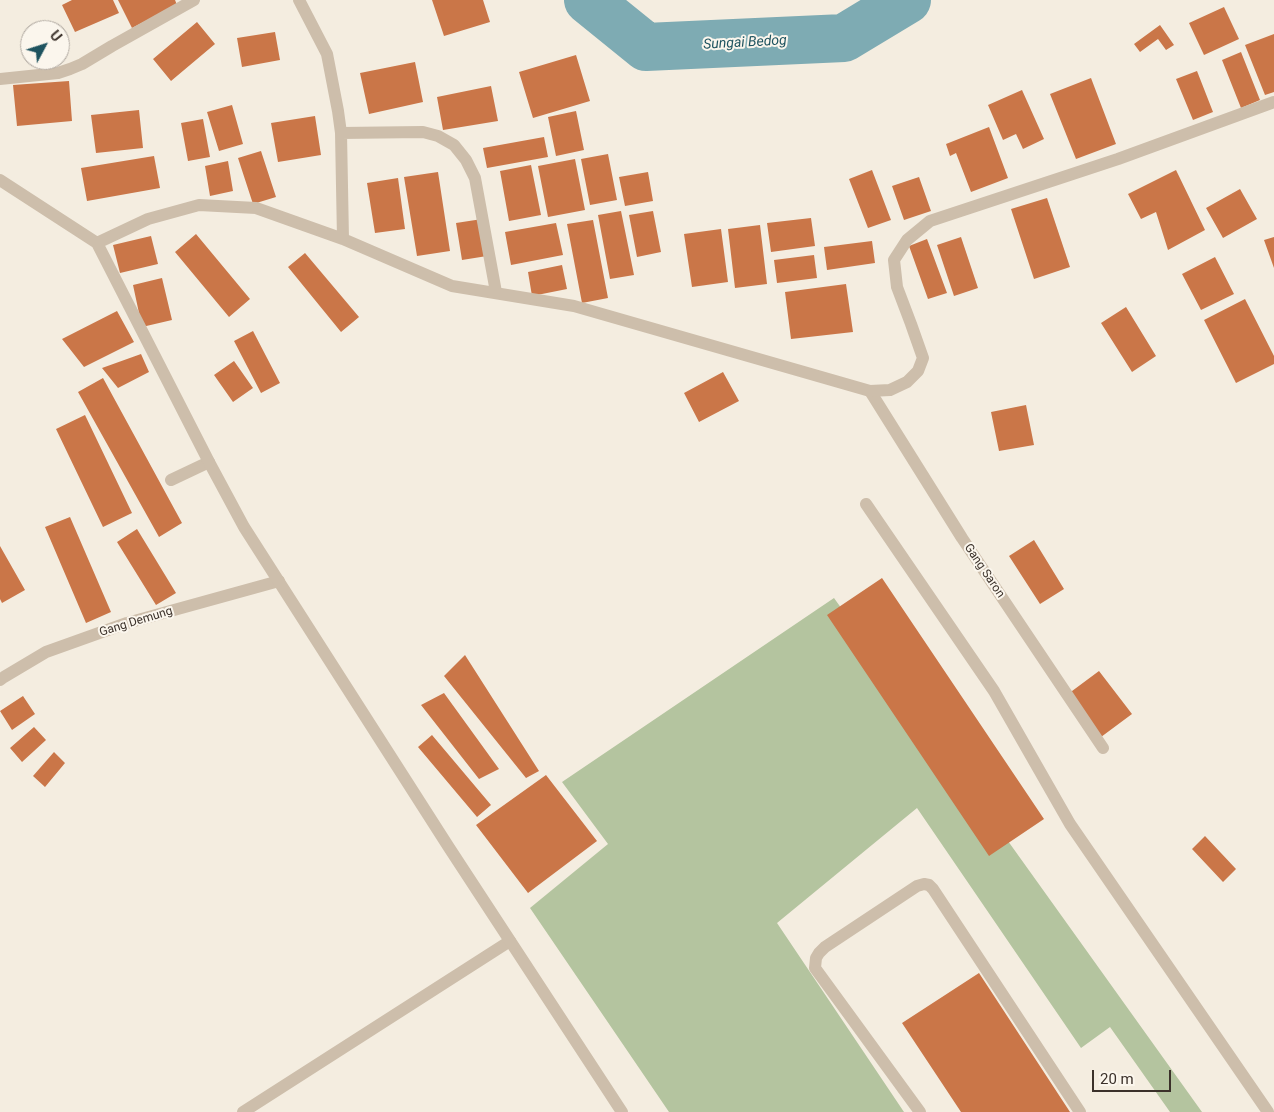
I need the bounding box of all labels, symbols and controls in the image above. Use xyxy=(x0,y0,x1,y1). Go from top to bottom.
north arrow xyxy=(20,20,70,70)
text: U xyxy=(47,27,65,45)
water label: Sungai Bedog xyxy=(703,32,787,54)
street label: Gang Saron xyxy=(961,541,1007,601)
street label: Gang Demung xyxy=(98,604,174,640)
scale bar xyxy=(1094,1060,1173,1092)
text: 20 m xyxy=(1100,1070,1134,1088)

